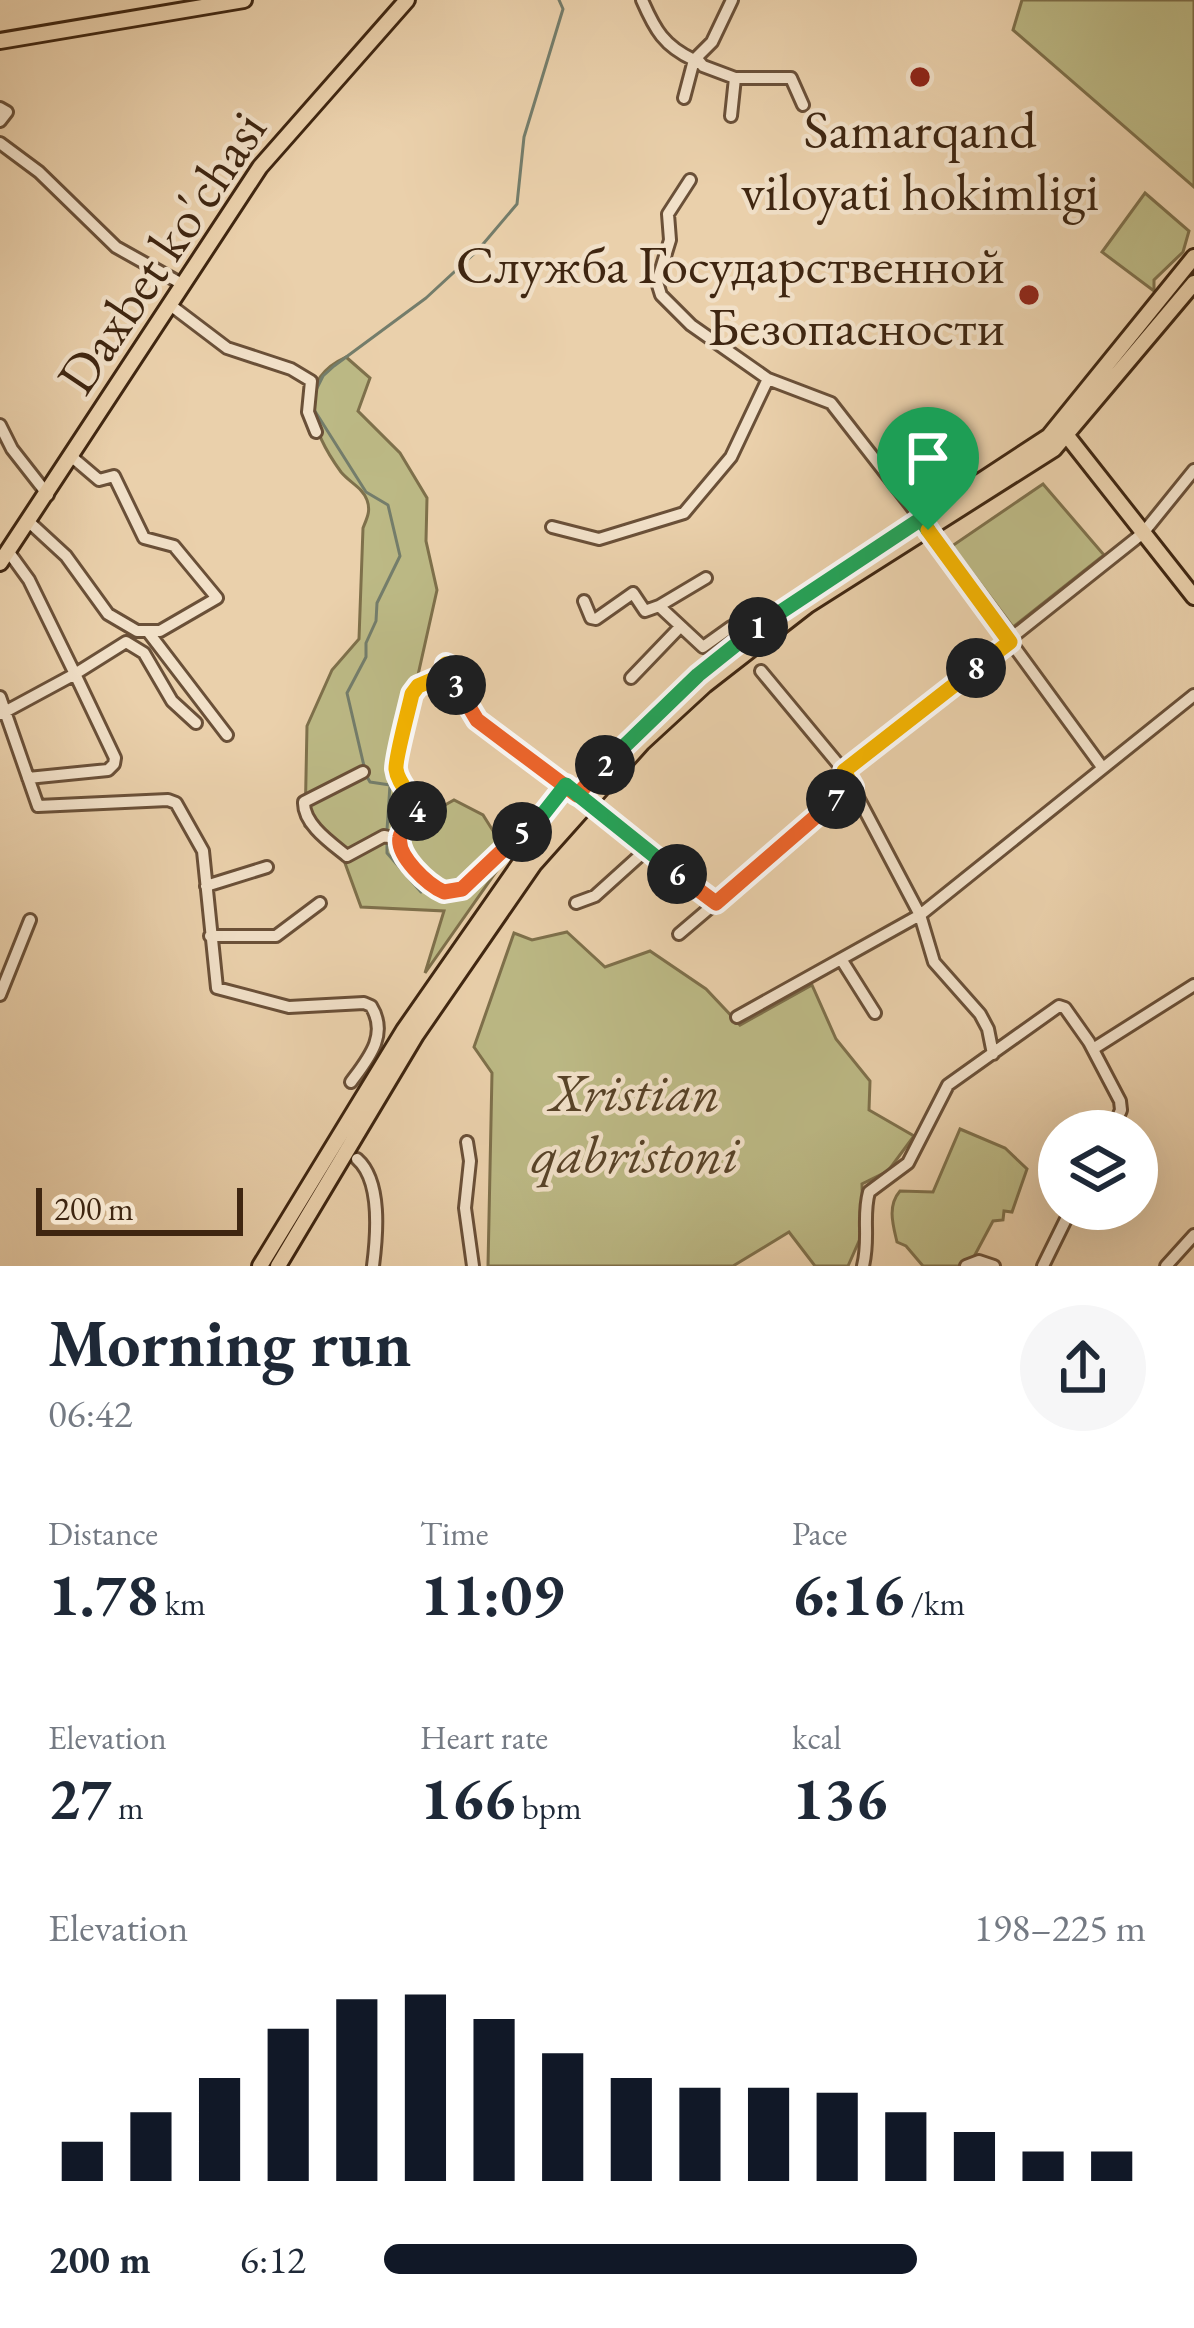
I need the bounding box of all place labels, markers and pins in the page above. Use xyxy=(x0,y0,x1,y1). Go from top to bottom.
marker: Samarqand viloyati hokimligi xyxy=(907,64,933,90)
place label: Samarqand viloyati hokimligi xyxy=(741,94,1099,226)
place label: Служба Государственной Безопасности xyxy=(456,229,1005,361)
marker: Служба Государственной Безопасности xyxy=(1016,282,1042,308)
pin xyxy=(877,407,979,530)
pin: 1 xyxy=(728,597,788,657)
pin: 8 xyxy=(946,638,1006,698)
pin: 3 xyxy=(426,655,486,715)
pin: 2 xyxy=(575,735,635,795)
pin: 7 xyxy=(806,769,866,829)
pin: 4 xyxy=(387,781,447,841)
pin: 5 xyxy=(492,802,552,862)
pin: 6 xyxy=(647,844,707,904)

